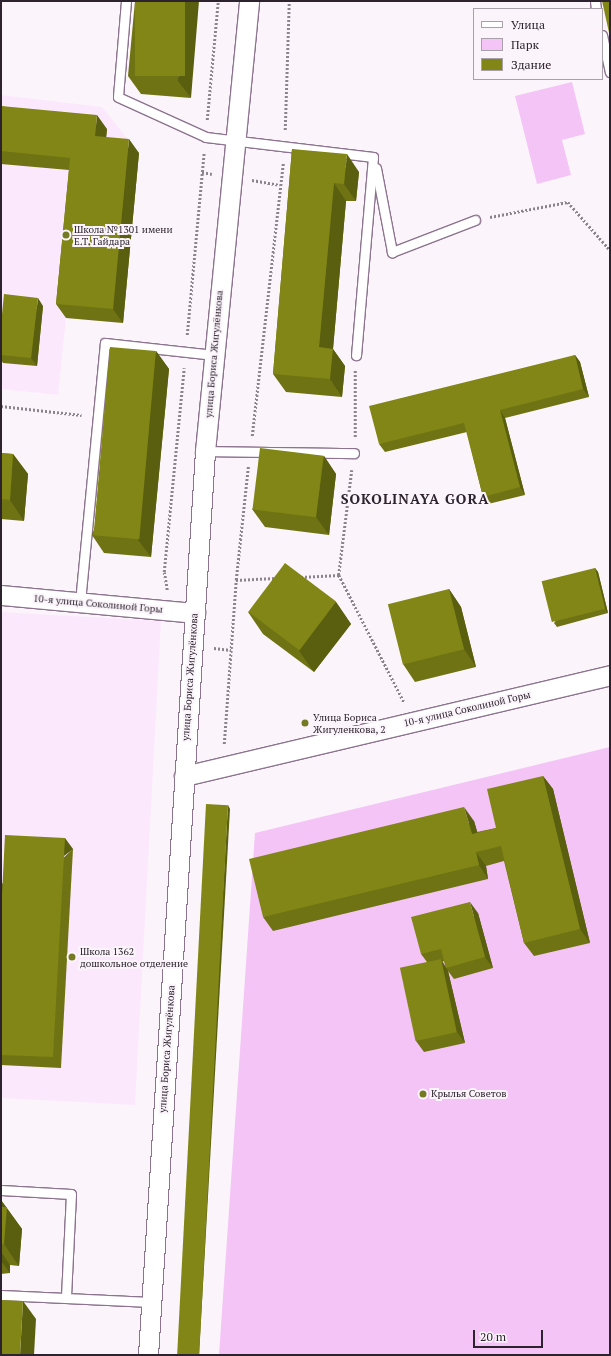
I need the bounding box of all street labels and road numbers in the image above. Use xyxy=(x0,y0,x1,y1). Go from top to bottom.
street label: улица Бориса Жигулёнкова xyxy=(202,290,226,418)
street label: 10-я улица Соколиной Горы xyxy=(33,592,163,616)
street label: улица Бориса Жигулёнкова xyxy=(180,613,200,741)
street label: 10-я улица Соколиной Горы xyxy=(402,689,532,729)
street label: улица Бориса Жигулёнкова xyxy=(157,985,177,1113)

